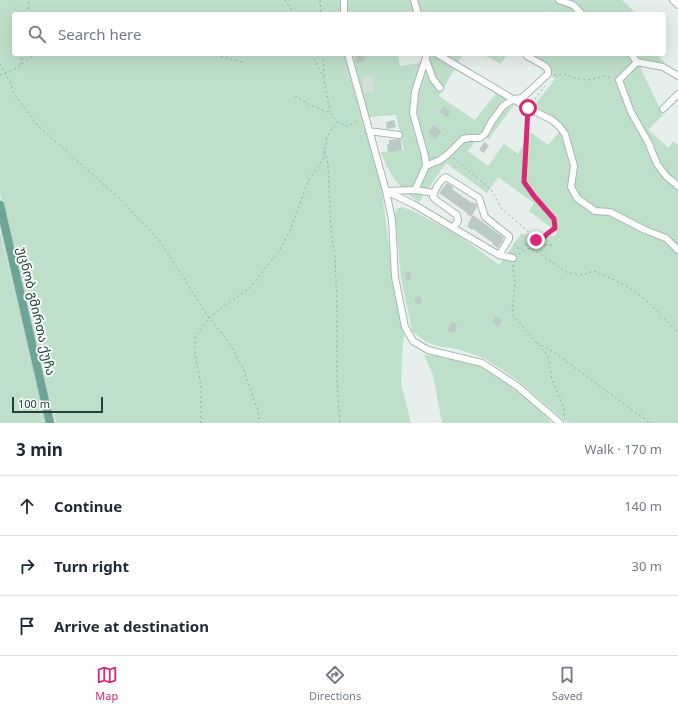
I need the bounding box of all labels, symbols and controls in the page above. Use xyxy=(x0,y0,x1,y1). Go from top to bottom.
search box xyxy=(12,12,666,56)
icon: search xyxy=(26,23,48,45)
text: Search here xyxy=(58,24,141,44)
route start xyxy=(519,99,537,117)
route end xyxy=(527,231,545,249)
street label: უცნობ გმირთა ქუჩა xyxy=(13,245,61,377)
scale bar xyxy=(12,395,103,414)
text: 100 m xyxy=(18,396,50,411)
text: 3 min xyxy=(16,438,63,461)
text: Walk · 170 m xyxy=(584,440,662,458)
icon: ahead xyxy=(16,495,38,517)
text: Continue xyxy=(54,496,122,516)
text: 140 m xyxy=(624,497,662,515)
icon: right xyxy=(16,555,38,577)
text: Turn right xyxy=(54,556,129,576)
text: 30 m xyxy=(632,557,662,575)
icon: arrive xyxy=(16,615,38,637)
text: Arrive at destination xyxy=(54,616,209,636)
tab: Map xyxy=(95,664,118,703)
tab: Directions xyxy=(309,664,361,703)
tab: Saved xyxy=(552,664,583,703)

